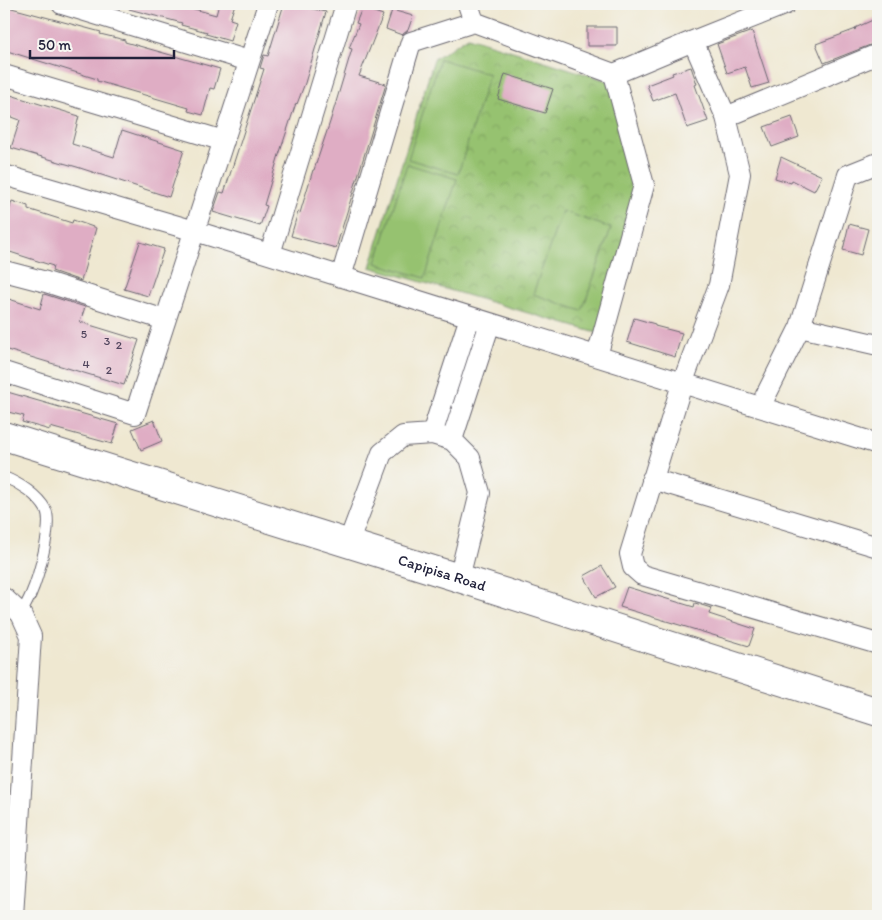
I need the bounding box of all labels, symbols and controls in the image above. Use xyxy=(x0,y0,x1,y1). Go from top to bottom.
scale bar xyxy=(30,28,174,60)
text: 50 m xyxy=(38,36,71,54)
house number: 5 xyxy=(81,327,87,341)
house number: 3 xyxy=(104,334,111,348)
house number: 2 xyxy=(116,338,123,352)
house number: 4 xyxy=(82,357,90,371)
house number: 2 xyxy=(106,363,113,377)
street label: Capipisa Road xyxy=(396,551,489,595)

